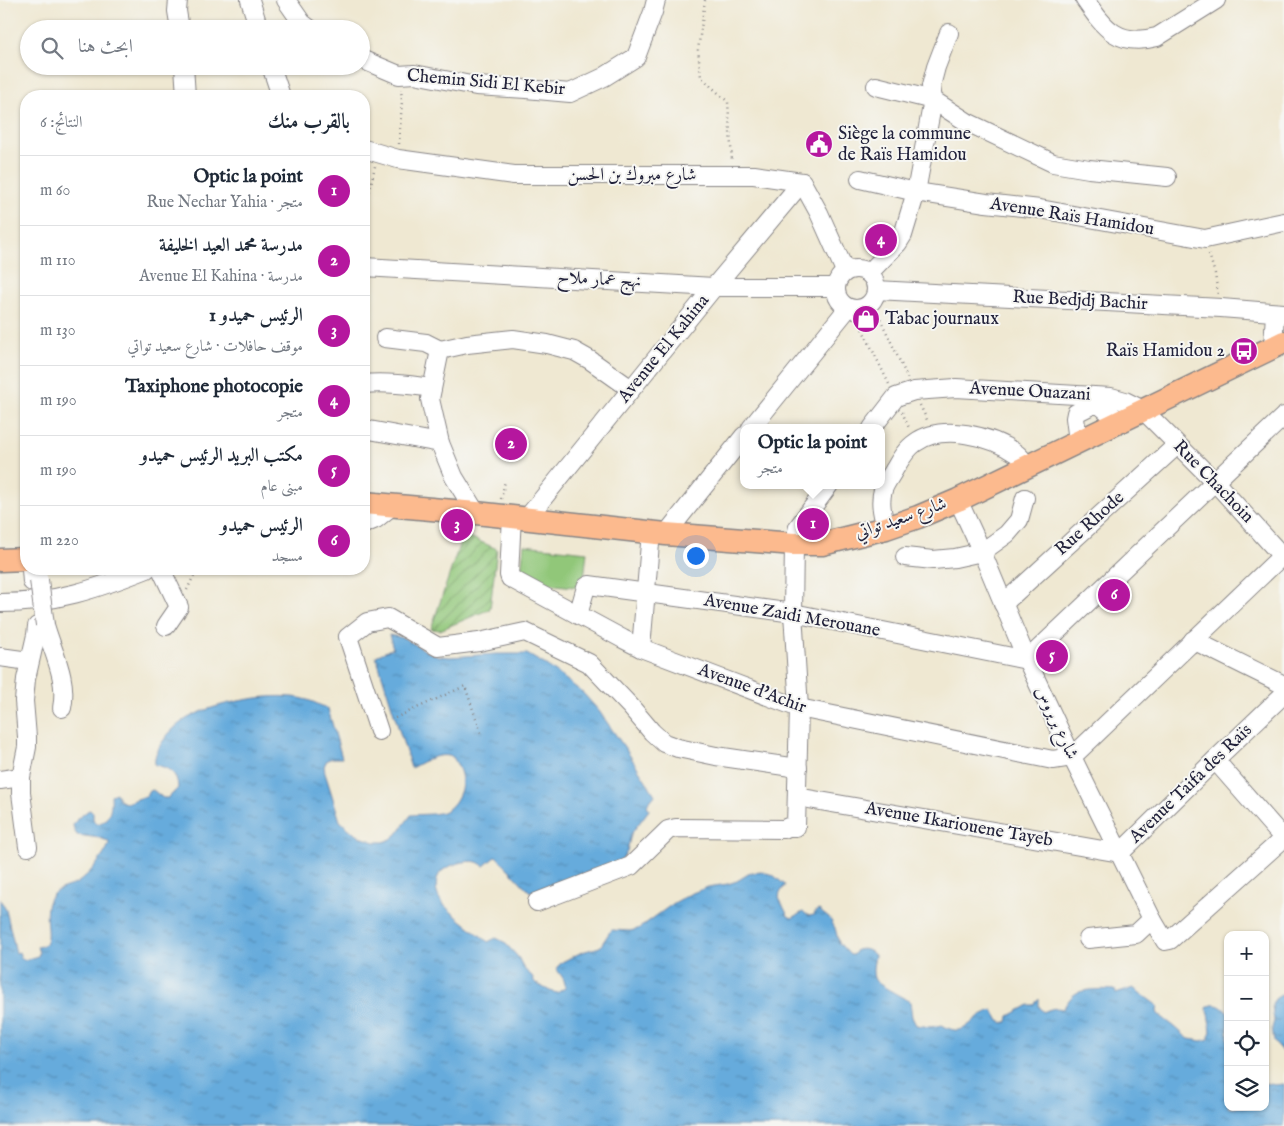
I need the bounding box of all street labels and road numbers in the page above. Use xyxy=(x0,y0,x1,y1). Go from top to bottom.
street label: Chemin Sidi El Kebir xyxy=(406,65,566,101)
street label: شارع مبروك بن الحسن xyxy=(568,164,696,189)
street label: Avenue Raïs Hamidou xyxy=(987,193,1156,241)
street label: نهج عمار ملاح xyxy=(556,266,642,297)
street label: Rue Bedjdj Bachir xyxy=(1012,286,1149,316)
street label: Avenue El Kahina xyxy=(613,290,715,409)
street label: Avenue Ouazani xyxy=(968,377,1091,407)
street label: Rue Chachoin xyxy=(1168,436,1259,529)
street label: Rue Rhode xyxy=(1050,487,1130,561)
street label: شارع سعيد تواتي xyxy=(852,493,951,547)
street label: Avenue Zaidi Merouane xyxy=(701,589,882,643)
street label: Avenue d'Achir xyxy=(694,658,810,719)
street label: شارع بربروس xyxy=(1027,682,1083,764)
street label: Avenue Taifa des Raïs xyxy=(1124,719,1257,849)
street label: Avenue Ikariouene Tayeb xyxy=(862,797,1055,853)

